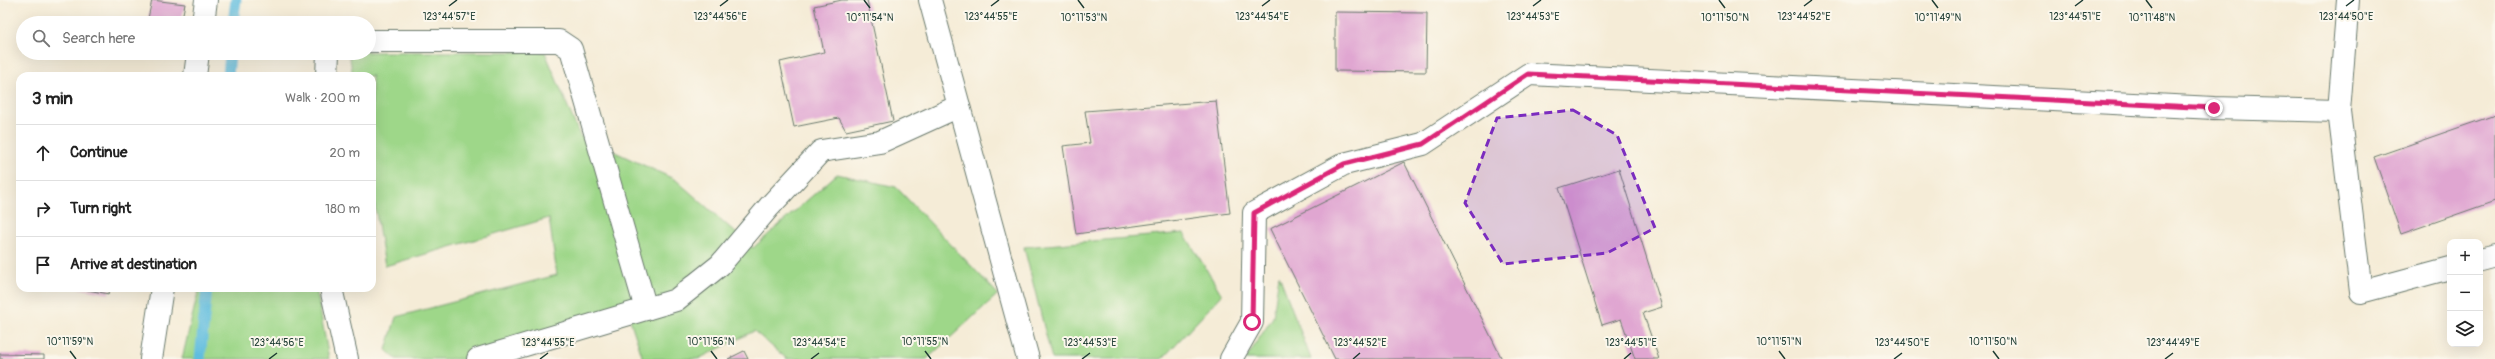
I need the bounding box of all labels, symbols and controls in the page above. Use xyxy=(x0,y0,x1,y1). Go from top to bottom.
text: 123°44'57"E xyxy=(423,11,475,23)
text: 123°44'56"E xyxy=(693,11,747,23)
text: 123°44'55"E xyxy=(965,11,1017,23)
text: 123°44'54"E xyxy=(1235,11,1289,23)
text: 123°44'53"E xyxy=(1507,11,1560,23)
text: 123°44'52"E xyxy=(1777,11,1831,23)
text: 123°44'51"E xyxy=(2049,11,2101,23)
text: 123°44'50"E xyxy=(2319,11,2373,23)
text: 10°11'54"N xyxy=(847,12,894,24)
text: 10°11'53"N xyxy=(1061,12,1108,24)
text: 10°11'50"N xyxy=(1701,12,1749,24)
text: 10°11'49"N xyxy=(1915,12,1962,24)
text: 10°11'48"N xyxy=(2129,12,2176,24)
search box xyxy=(16,16,376,60)
icon: search xyxy=(30,27,52,49)
text: Search here xyxy=(62,29,135,48)
text: 3 min xyxy=(32,88,73,109)
text: Walk · 200 m xyxy=(285,90,360,106)
route end xyxy=(2205,99,2223,117)
icon: ahead xyxy=(32,142,54,164)
text: Continue xyxy=(70,143,128,162)
text: 20 m xyxy=(329,145,360,161)
icon: right xyxy=(32,198,54,220)
text: Turn right xyxy=(70,199,131,218)
text: 180 m xyxy=(325,201,360,217)
map controls xyxy=(2447,239,2483,347)
button: + xyxy=(2447,239,2483,275)
icon: arrive xyxy=(32,254,54,276)
text: Arrive at destination xyxy=(70,255,197,274)
button: − xyxy=(2447,275,2483,311)
button: layers xyxy=(2447,311,2483,347)
route start xyxy=(1243,313,1261,331)
text: 10°11'59"N xyxy=(47,336,93,348)
text: 10°11'56"N xyxy=(688,336,735,348)
text: 10°11'55"N xyxy=(902,336,949,348)
text: 10°11'51"N xyxy=(1756,336,1802,348)
text: 10°11'50"N xyxy=(1969,336,2017,348)
text: 123°44'56"E xyxy=(250,337,304,349)
text: 123°44'55"E xyxy=(522,337,574,349)
text: 123°44'54"E xyxy=(792,337,846,349)
text: 123°44'53"E xyxy=(1064,337,1117,349)
text: 123°44'52"E xyxy=(1333,337,1387,349)
text: 123°44'51"E xyxy=(1605,337,1657,349)
text: 123°44'50"E xyxy=(1875,337,1929,349)
text: 123°44'49"E xyxy=(2147,337,2199,349)

